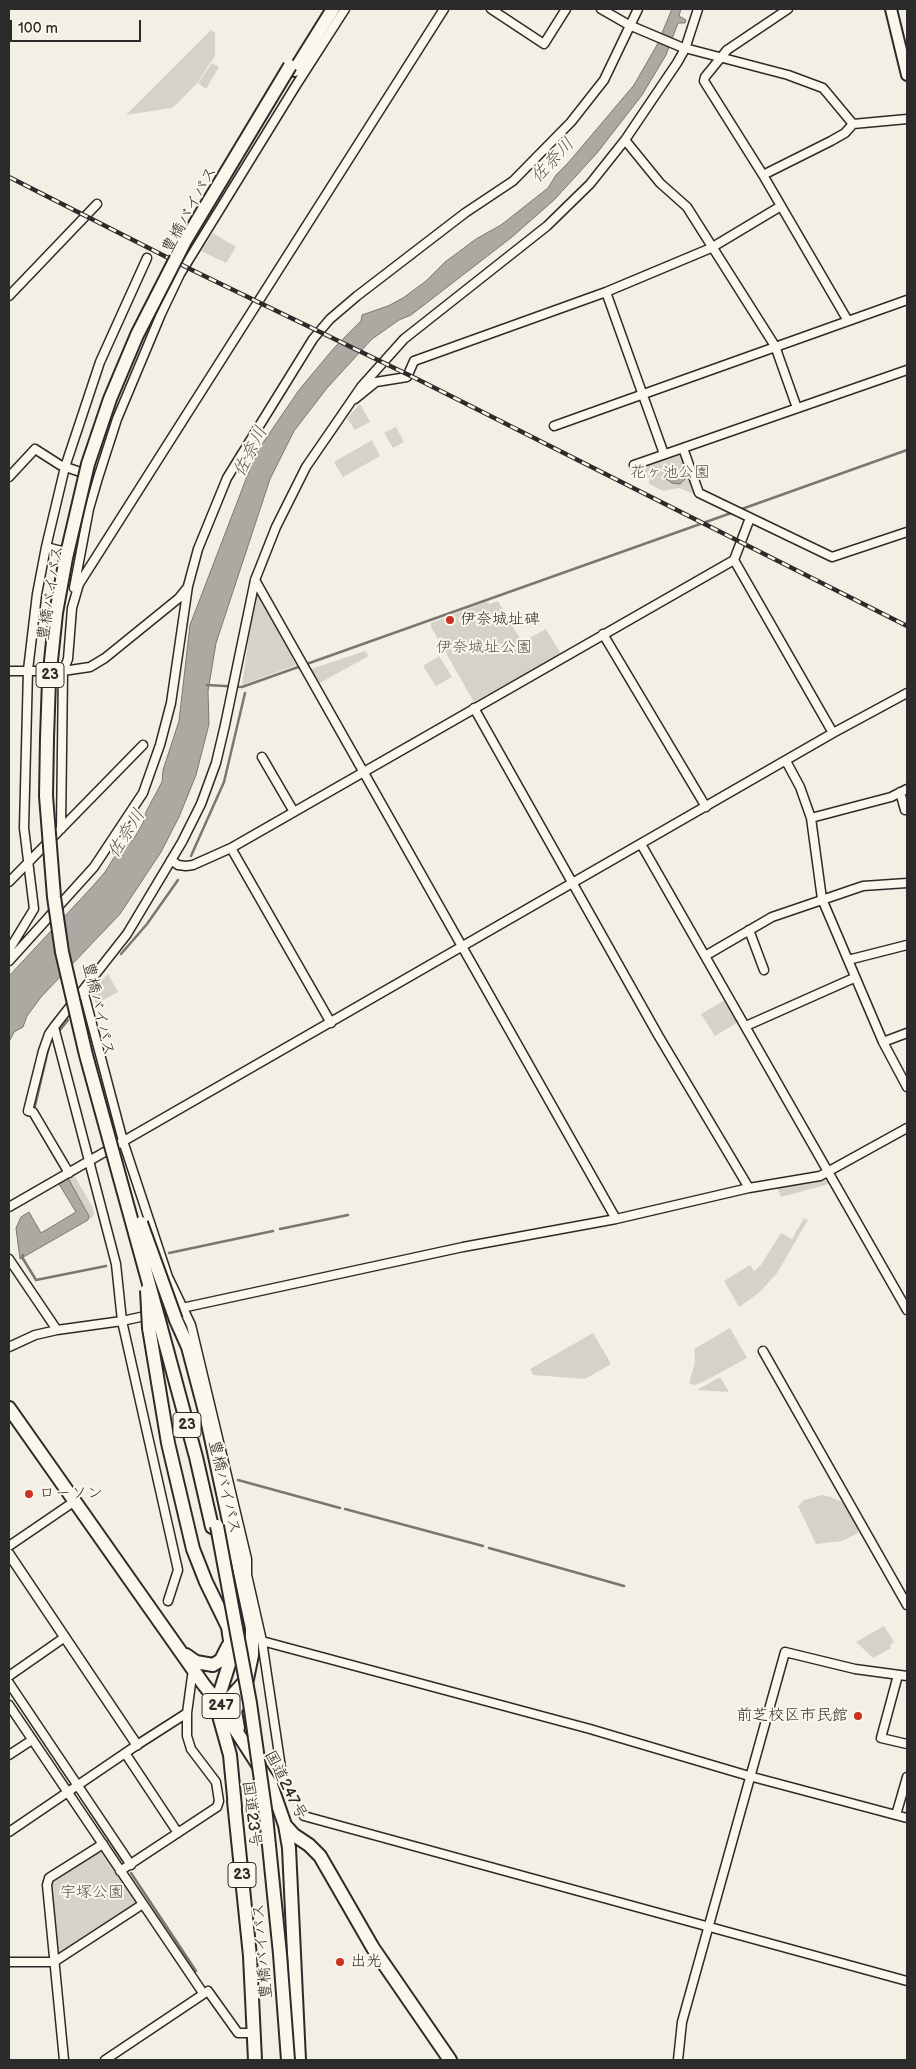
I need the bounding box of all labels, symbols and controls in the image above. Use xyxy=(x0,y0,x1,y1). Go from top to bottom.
scale bar xyxy=(12,10,144,42)
text: 100 m xyxy=(18,19,58,38)
water label: 佐奈川 xyxy=(527,134,579,188)
street label: 豊橋バイパス xyxy=(158,163,222,257)
water label: 佐奈川 xyxy=(229,423,273,481)
park label: 花ヶ池公園 xyxy=(630,463,710,483)
street label: 豊橋バイパス xyxy=(34,544,68,642)
place label: 伊奈城址碑 xyxy=(460,610,540,630)
marker: 伊奈城址碑 xyxy=(444,614,456,626)
park label: 伊奈城址公園 xyxy=(436,638,532,658)
road number: 23 xyxy=(36,662,64,688)
water label: 佐奈川 xyxy=(104,805,150,863)
street label: 豊橋バイパス xyxy=(78,960,118,1058)
road number: 23 xyxy=(173,1412,201,1438)
street label: 豊橋バイパス xyxy=(204,1438,244,1536)
place label: ローソン xyxy=(39,1484,103,1504)
marker: ローソン xyxy=(23,1488,35,1500)
road number: 247 xyxy=(202,1694,240,1718)
place label: 前芝校区市民館 xyxy=(736,1706,848,1726)
marker: 前芝校区市民館 xyxy=(852,1710,864,1722)
street label: 国道247号 xyxy=(259,1747,311,1823)
street label: 国道23号 xyxy=(237,1780,265,1848)
road number: 23 xyxy=(228,1862,256,1888)
park label: 宇塚公園 xyxy=(60,1883,124,1903)
street label: 豊橋バイパス xyxy=(249,1902,277,2000)
place label: 出光 xyxy=(350,1952,382,1972)
marker: 出光 xyxy=(334,1956,346,1968)

